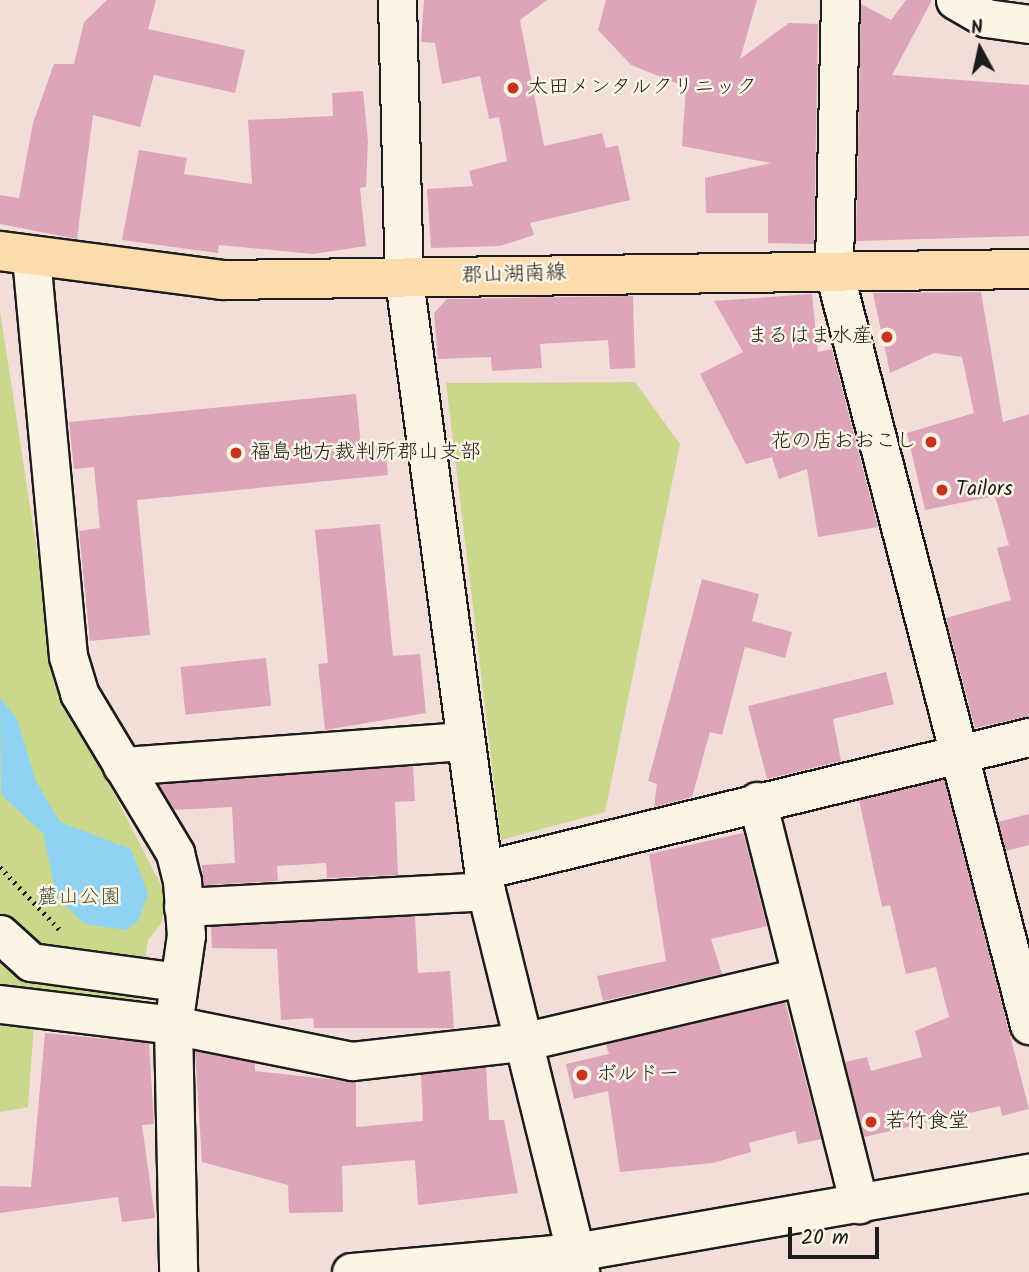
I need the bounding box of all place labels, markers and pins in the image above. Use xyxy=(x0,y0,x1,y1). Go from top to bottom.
place label: 太田メンタルクリニック xyxy=(527,75,758,101)
marker: 太田メンタルクリニック xyxy=(505,80,521,96)
place label: まるはま水産 xyxy=(747,324,873,350)
marker: まるはま水産 xyxy=(879,329,895,345)
place label: 花の店おおこし xyxy=(770,429,917,455)
marker: 花の店おおこし xyxy=(923,434,939,450)
place label: 福島地方裁判所郡山支部 xyxy=(250,440,481,466)
marker: 福島地方裁判所郡山支部 xyxy=(228,445,244,461)
place label: Tailors xyxy=(956,477,1013,503)
marker: Tailors xyxy=(934,482,950,498)
place label: ボルドー xyxy=(596,1062,680,1088)
marker: ボルドー xyxy=(574,1067,590,1083)
place label: 若竹食堂 xyxy=(885,1109,969,1135)
marker: 若竹食堂 xyxy=(863,1114,879,1130)

